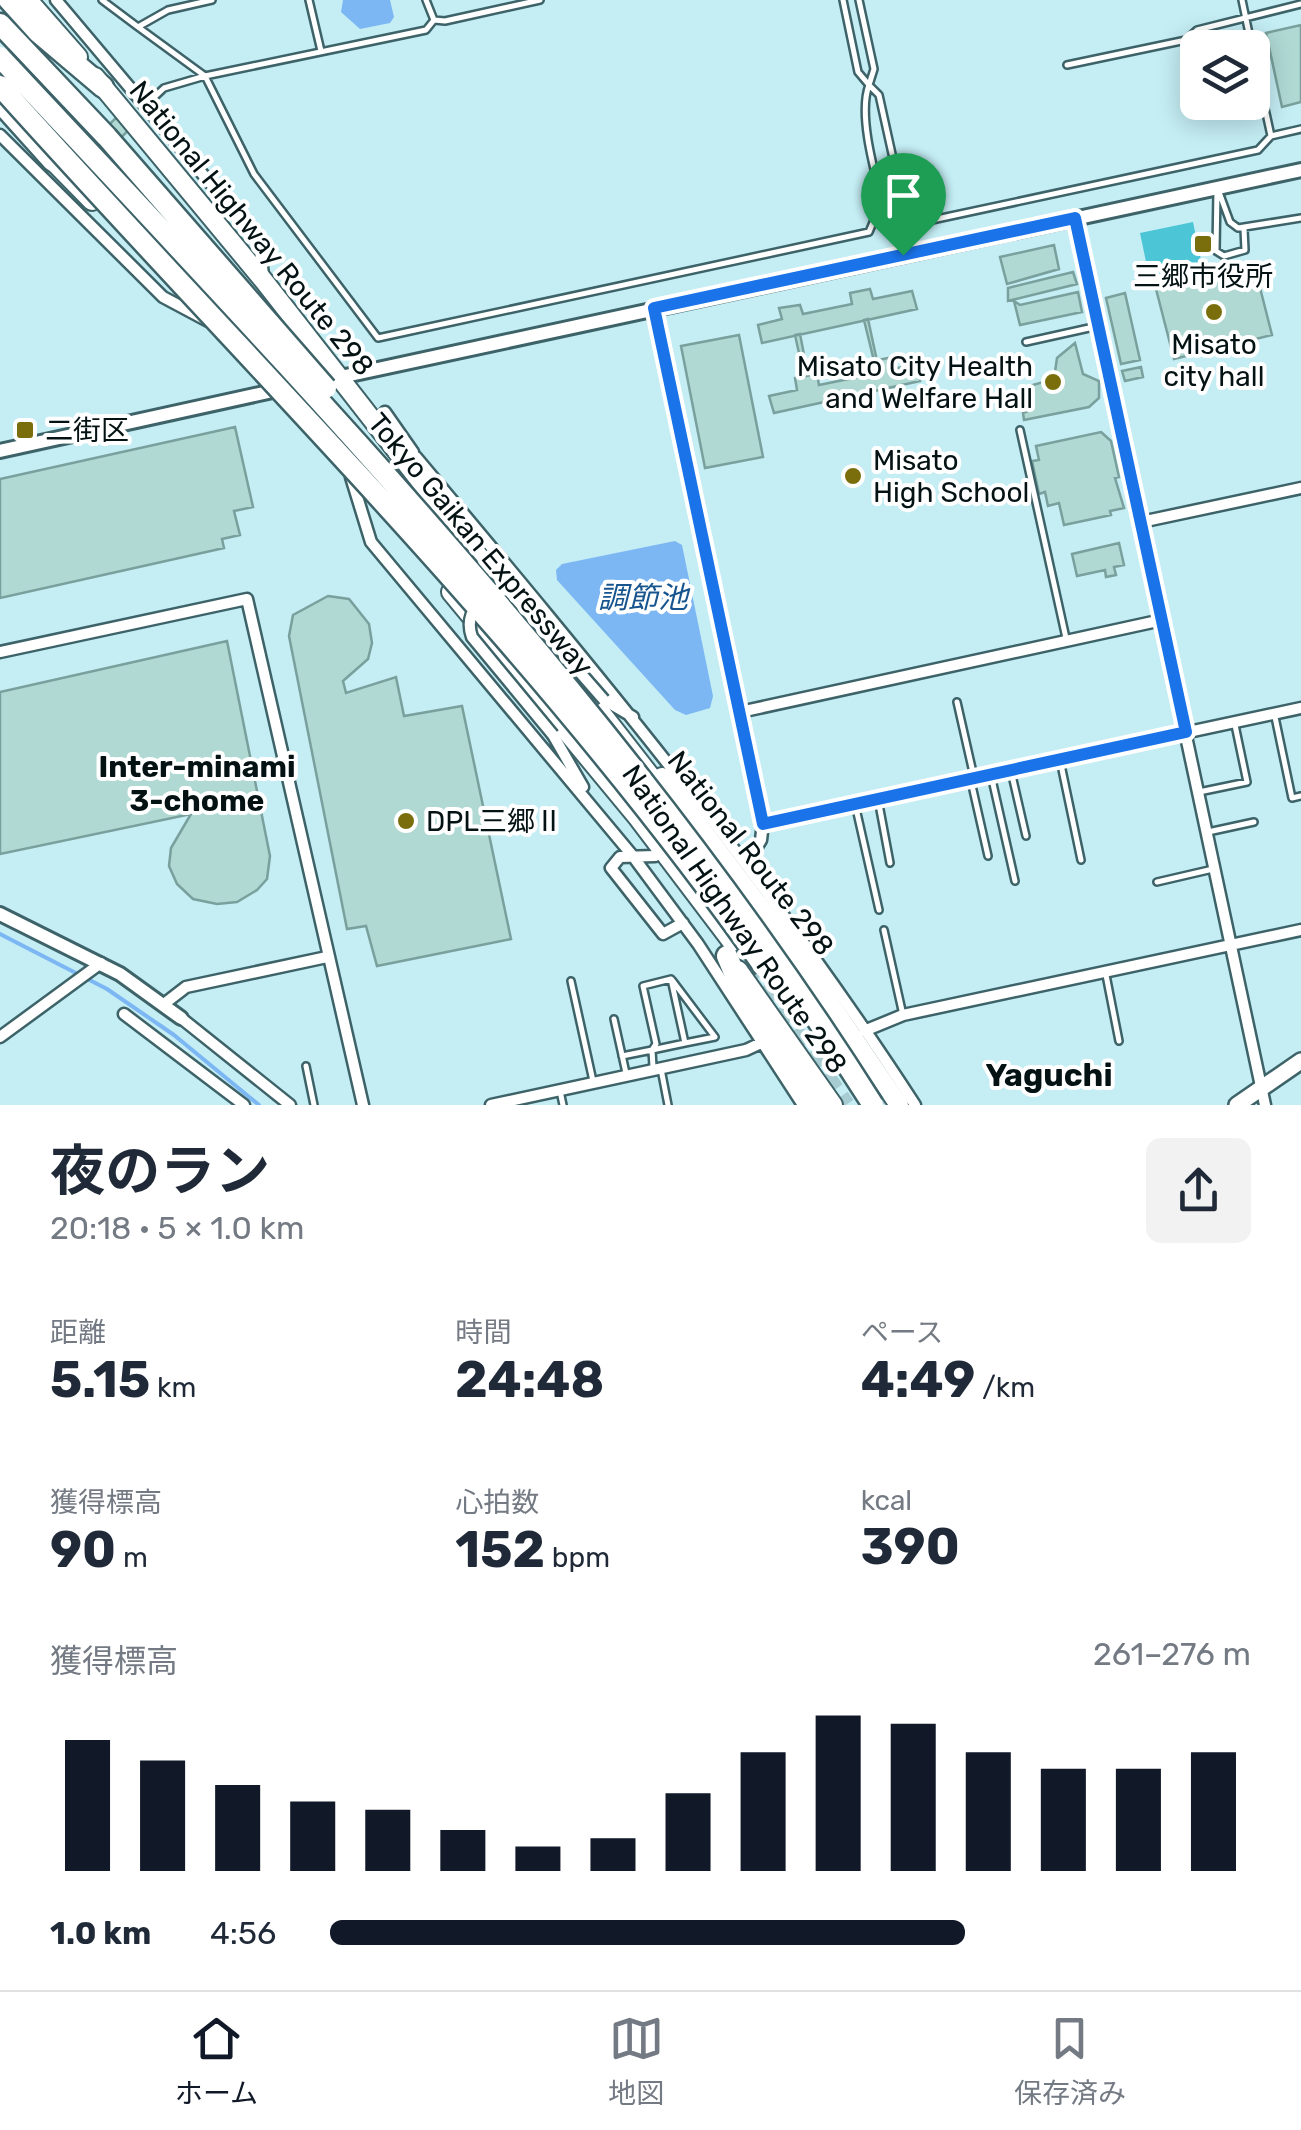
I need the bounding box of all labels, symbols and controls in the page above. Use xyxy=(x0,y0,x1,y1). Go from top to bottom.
map controls xyxy=(1180,30,1270,120)
button: layers xyxy=(1180,30,1270,120)
street label: National Highway Route 298 xyxy=(123,74,381,382)
pin xyxy=(861,153,946,256)
icon: arrive xyxy=(876,168,931,223)
marker: 三郷市役所 xyxy=(1192,233,1214,255)
place label: 三郷市役所 xyxy=(1133,260,1273,293)
marker: Misato city hall xyxy=(1203,301,1225,323)
place label: Misato city hall xyxy=(1164,328,1264,393)
place label: Misato City Health and Welfare Hall xyxy=(797,350,1033,415)
marker: Misato City Health and Welfare Hall xyxy=(1042,371,1064,393)
street label: Tokyo Gaikan Expressway xyxy=(361,406,600,682)
place label: 二街区 xyxy=(45,414,129,447)
marker: 二街区 xyxy=(14,419,36,441)
place label: Misato High School xyxy=(873,444,1029,509)
marker: Misato High School xyxy=(842,465,864,487)
water label: 調節池 xyxy=(598,580,691,616)
street label: National Route 298 xyxy=(661,745,841,962)
district label: Inter-minami 3-chome xyxy=(98,749,296,819)
street label: National Highway Route 298 xyxy=(615,759,854,1080)
place label: DPL三郷Ⅱ xyxy=(426,805,563,838)
marker: DPL三郷Ⅱ xyxy=(395,810,417,832)
district label: Yaguchi xyxy=(985,1056,1113,1094)
button: share xyxy=(1146,1138,1251,1243)
text: 夜のラン xyxy=(50,1139,270,1204)
text: 20:18 · 5 × 1.0 km xyxy=(50,1209,305,1247)
text: 距離 xyxy=(50,1316,106,1349)
text: 時間 xyxy=(455,1316,511,1349)
text: ペース xyxy=(861,1316,943,1349)
text: 5.15 xyxy=(50,1350,150,1410)
text: 24:48 xyxy=(455,1350,604,1410)
text: 4:49 xyxy=(861,1350,975,1410)
text: km xyxy=(150,1371,196,1404)
text: /km xyxy=(975,1371,1035,1404)
text: kcal xyxy=(861,1484,912,1517)
text: 獲得標高 xyxy=(50,1486,162,1519)
text: 心拍数 xyxy=(455,1486,539,1519)
text: 390 xyxy=(861,1517,960,1577)
text: 90 xyxy=(50,1520,116,1580)
text: 152 xyxy=(455,1520,545,1580)
text: m xyxy=(116,1541,148,1574)
text: bpm xyxy=(545,1541,610,1574)
text: 261–276 m xyxy=(1093,1635,1251,1673)
text: 獲得標高 xyxy=(50,1642,178,1680)
text: 1.0 km xyxy=(50,1914,151,1952)
text: 4:56 xyxy=(210,1914,276,1952)
tab: ホーム xyxy=(175,2011,258,2111)
tab: 地図 xyxy=(608,2011,664,2111)
tab: 保存済み xyxy=(1014,2011,1126,2111)

